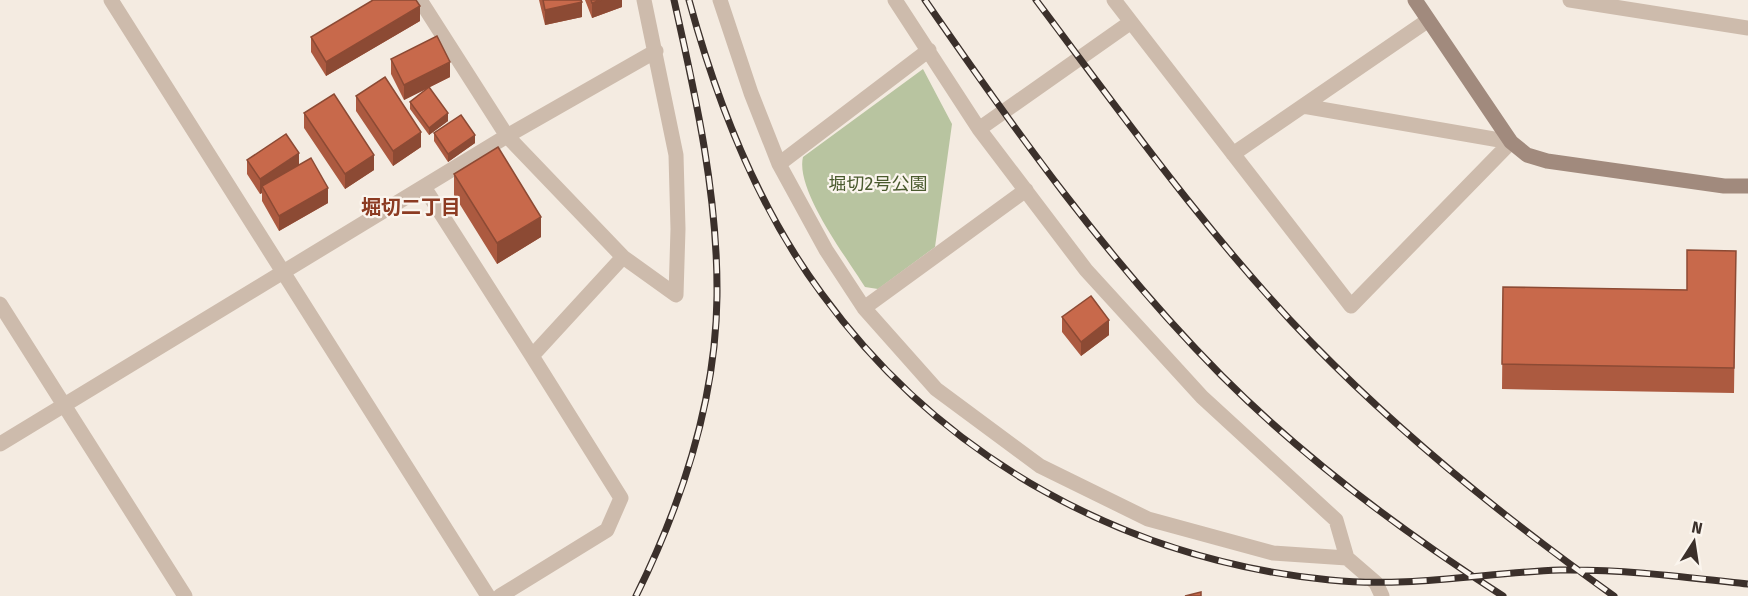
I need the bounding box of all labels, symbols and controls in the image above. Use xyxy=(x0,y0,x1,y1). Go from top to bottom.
park label: 堀切2号公園 xyxy=(829,173,927,195)
district label: 堀切二丁目 xyxy=(361,195,461,219)
north arrow xyxy=(1664,512,1724,572)
text: N xyxy=(1690,517,1704,538)

